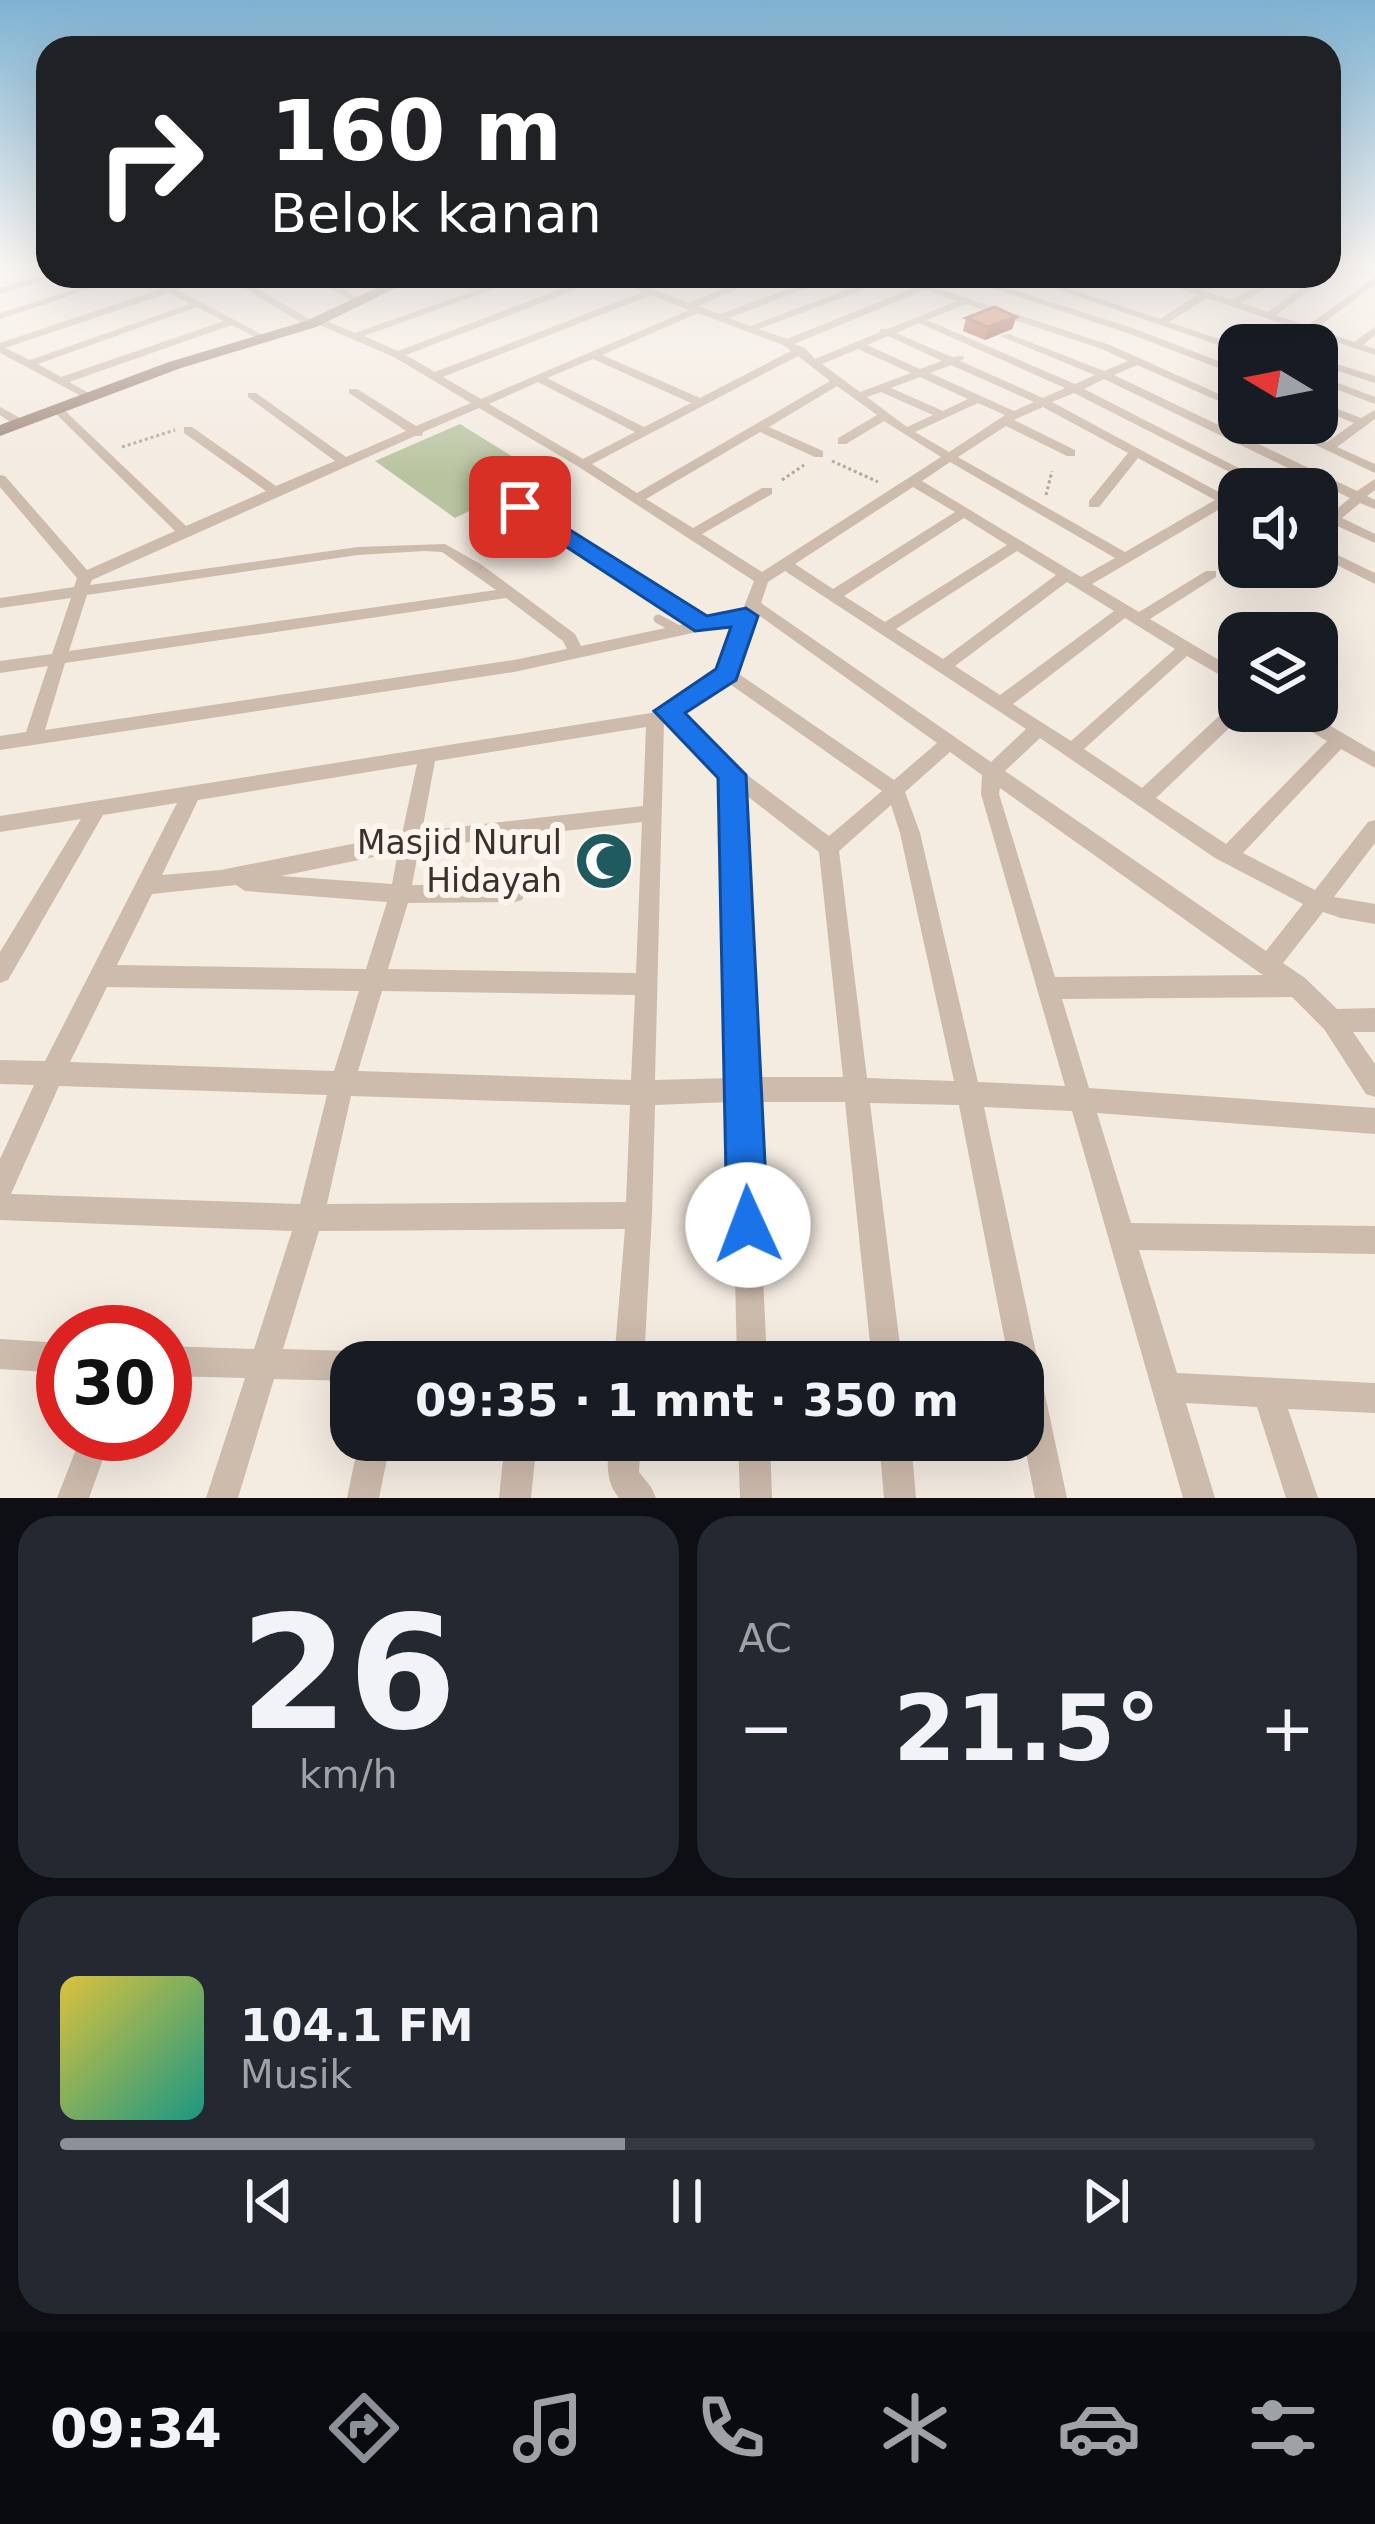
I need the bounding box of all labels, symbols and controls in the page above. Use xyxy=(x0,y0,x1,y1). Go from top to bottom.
text: 160 m xyxy=(270,82,562,180)
icon: right xyxy=(72,84,228,240)
text: Belok kanan xyxy=(270,182,602,245)
north arrow xyxy=(1218,324,1338,444)
map controls xyxy=(1218,324,1338,732)
pin xyxy=(469,456,571,558)
button: sound xyxy=(1218,468,1338,588)
icon: arrive xyxy=(487,474,553,540)
button: layers xyxy=(1218,612,1338,732)
place label: Masjid Nurul Hidayah xyxy=(357,823,562,900)
mosque icon: Masjid Nurul Hidayah xyxy=(573,830,635,892)
position arrow xyxy=(685,1162,811,1288)
speed limit sign: 30 xyxy=(36,1305,192,1461)
text: 09:35 · 1 mnt · 350 m xyxy=(415,1374,959,1427)
text: 26 xyxy=(240,1583,457,1765)
text: AC xyxy=(739,1616,792,1661)
text: 21.5° xyxy=(893,1676,1160,1781)
text: − xyxy=(739,1690,794,1767)
text: + xyxy=(1260,1690,1315,1767)
text: km/h xyxy=(299,1752,397,1797)
text: 104.1 FM xyxy=(240,1999,474,2052)
text: Musik xyxy=(240,2052,352,2097)
icon: previous xyxy=(236,2168,302,2234)
icon: pause xyxy=(654,2168,720,2234)
icon: next xyxy=(1073,2168,1139,2234)
icon: directions xyxy=(322,2386,406,2470)
icon: music xyxy=(506,2386,590,2470)
icon: phone xyxy=(689,2386,773,2470)
icon: climate xyxy=(873,2386,957,2470)
icon: car xyxy=(1057,2386,1141,2470)
icon: filters xyxy=(1241,2386,1325,2470)
text: 09:34 xyxy=(50,2397,222,2460)

